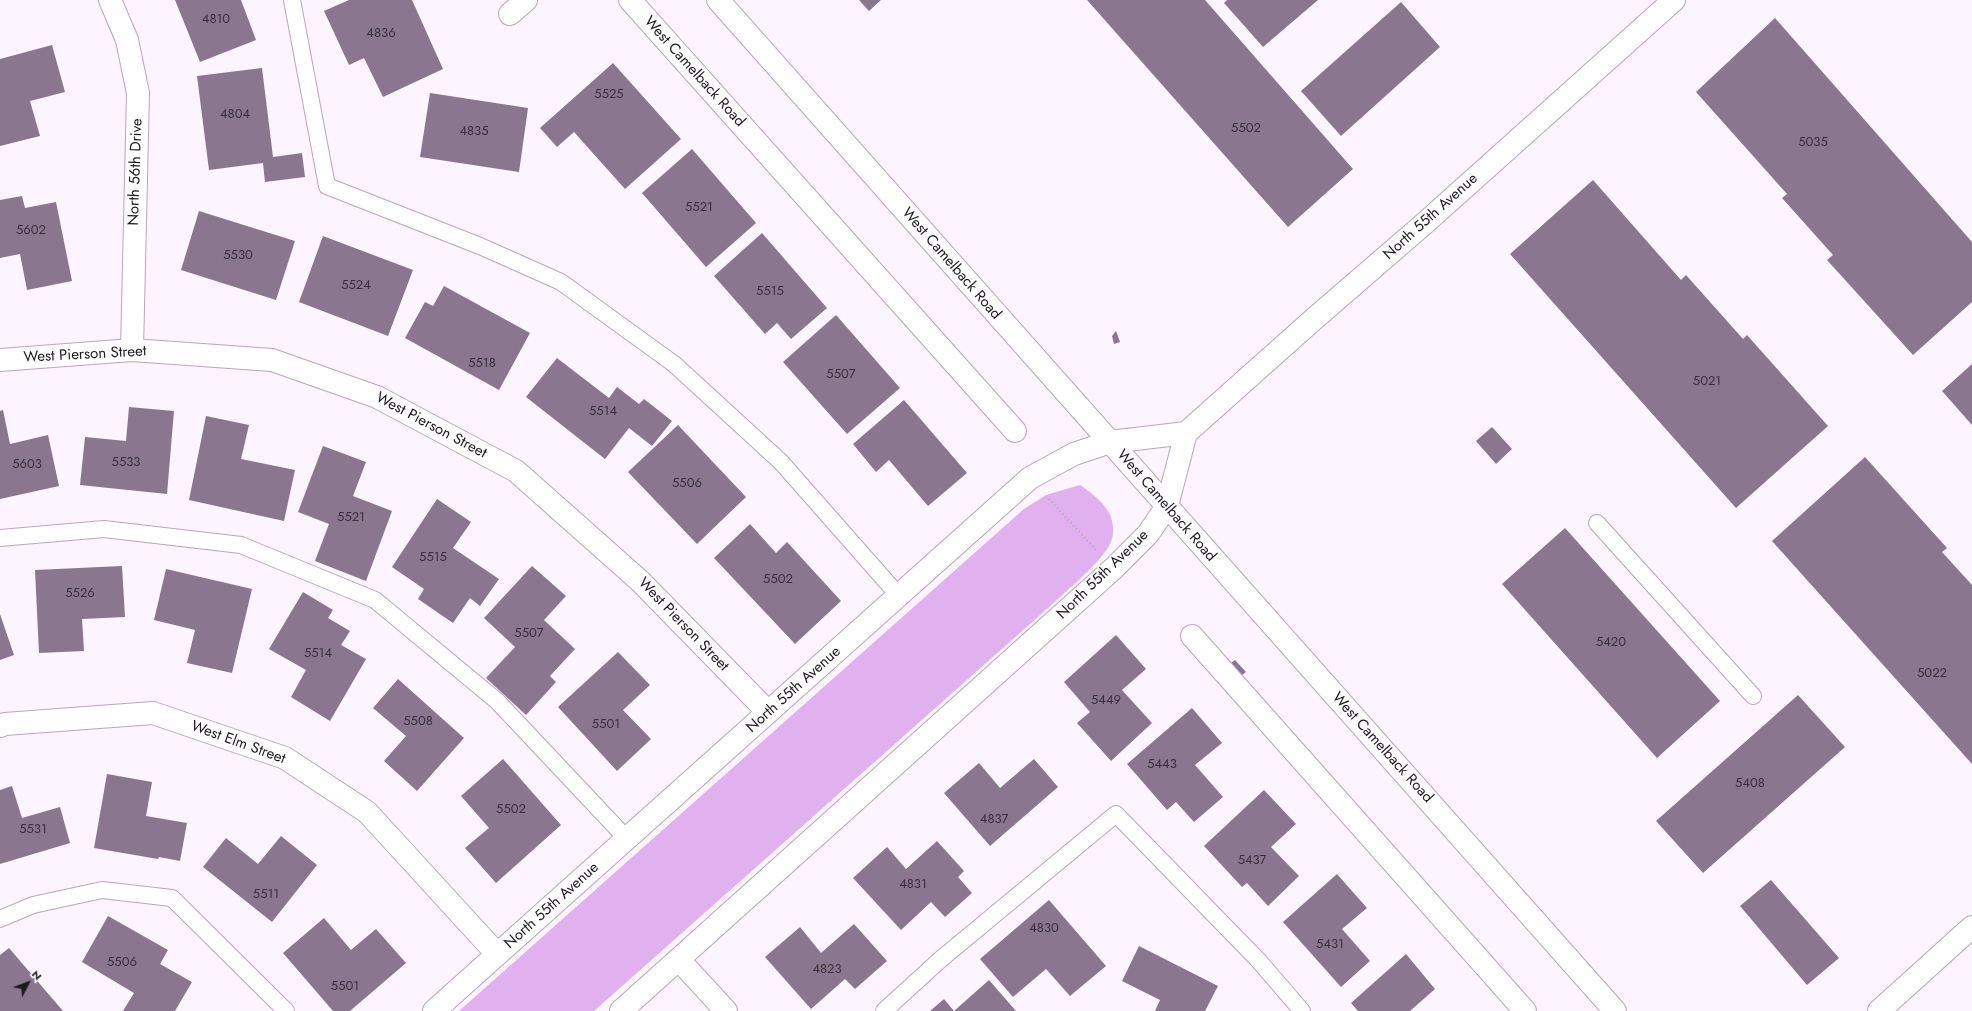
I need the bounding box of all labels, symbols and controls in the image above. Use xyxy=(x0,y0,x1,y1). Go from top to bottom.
house number: 4810 xyxy=(202,12,230,28)
street label: West Camelback Road xyxy=(640,13,748,131)
house number: 4836 xyxy=(366,26,396,42)
house number: 5525 xyxy=(594,87,624,103)
house number: 4804 xyxy=(220,107,250,123)
street label: North 56th Drive xyxy=(125,118,147,226)
house number: 5502 xyxy=(1231,121,1261,137)
house number: 4835 xyxy=(459,124,489,140)
house number: 5035 xyxy=(1798,135,1828,151)
street label: North 55th Avenue xyxy=(1380,170,1482,264)
house number: 5521 xyxy=(685,200,713,216)
street label: West Camelback Road xyxy=(898,204,1004,324)
house number: 5602 xyxy=(16,223,46,239)
house number: 5530 xyxy=(223,248,253,264)
house number: 5524 xyxy=(341,278,371,294)
house number: 5515 xyxy=(756,284,784,300)
street label: West Pierson Street xyxy=(23,343,147,367)
house number: 5518 xyxy=(468,356,496,372)
house number: 5507 xyxy=(826,367,856,383)
house number: 5021 xyxy=(1693,374,1721,390)
street label: West Pierson Street xyxy=(373,389,489,463)
house number: 5514 xyxy=(589,404,617,420)
street label: West Camelback Road xyxy=(1113,446,1219,566)
house number: 5533 xyxy=(112,455,140,471)
house number: 5603 xyxy=(12,457,42,473)
house number: 5506 xyxy=(672,476,702,492)
house number: 5521 xyxy=(337,510,365,526)
street label: North 55th Avenue xyxy=(1053,527,1153,623)
house number: 5515 xyxy=(419,550,447,566)
house number: 5502 xyxy=(763,572,793,588)
street label: West Pierson Street xyxy=(634,575,732,675)
house number: 5526 xyxy=(65,586,95,602)
house number: 5507 xyxy=(514,626,544,642)
house number: 5420 xyxy=(1596,635,1626,651)
street label: North 55th Avenue xyxy=(743,643,845,737)
house number: 5514 xyxy=(304,646,332,662)
house number: 5022 xyxy=(1917,666,1947,682)
street label: West Camelback Road xyxy=(1328,689,1436,807)
house number: 5449 xyxy=(1091,693,1121,709)
house number: 5508 xyxy=(403,714,433,730)
house number: 5501 xyxy=(592,717,620,733)
street label: West Elm Street xyxy=(188,718,288,768)
house number: 5443 xyxy=(1147,757,1177,773)
house number: 5408 xyxy=(1735,776,1765,792)
house number: 5502 xyxy=(496,802,526,818)
house number: 4837 xyxy=(980,812,1008,828)
house number: 5531 xyxy=(19,822,47,838)
house number: 5437 xyxy=(1238,853,1266,869)
street label: North 55th Avenue xyxy=(501,859,603,953)
house number: 4831 xyxy=(899,877,927,893)
house number: 5511 xyxy=(253,887,279,903)
house number: 4830 xyxy=(1029,921,1059,937)
house number: 5431 xyxy=(1316,937,1344,953)
house number: 5506 xyxy=(107,955,137,971)
house number: 4823 xyxy=(812,962,842,978)
north arrow xyxy=(8,963,48,1003)
text: N xyxy=(28,966,46,984)
house number: 5501 xyxy=(331,979,359,995)

